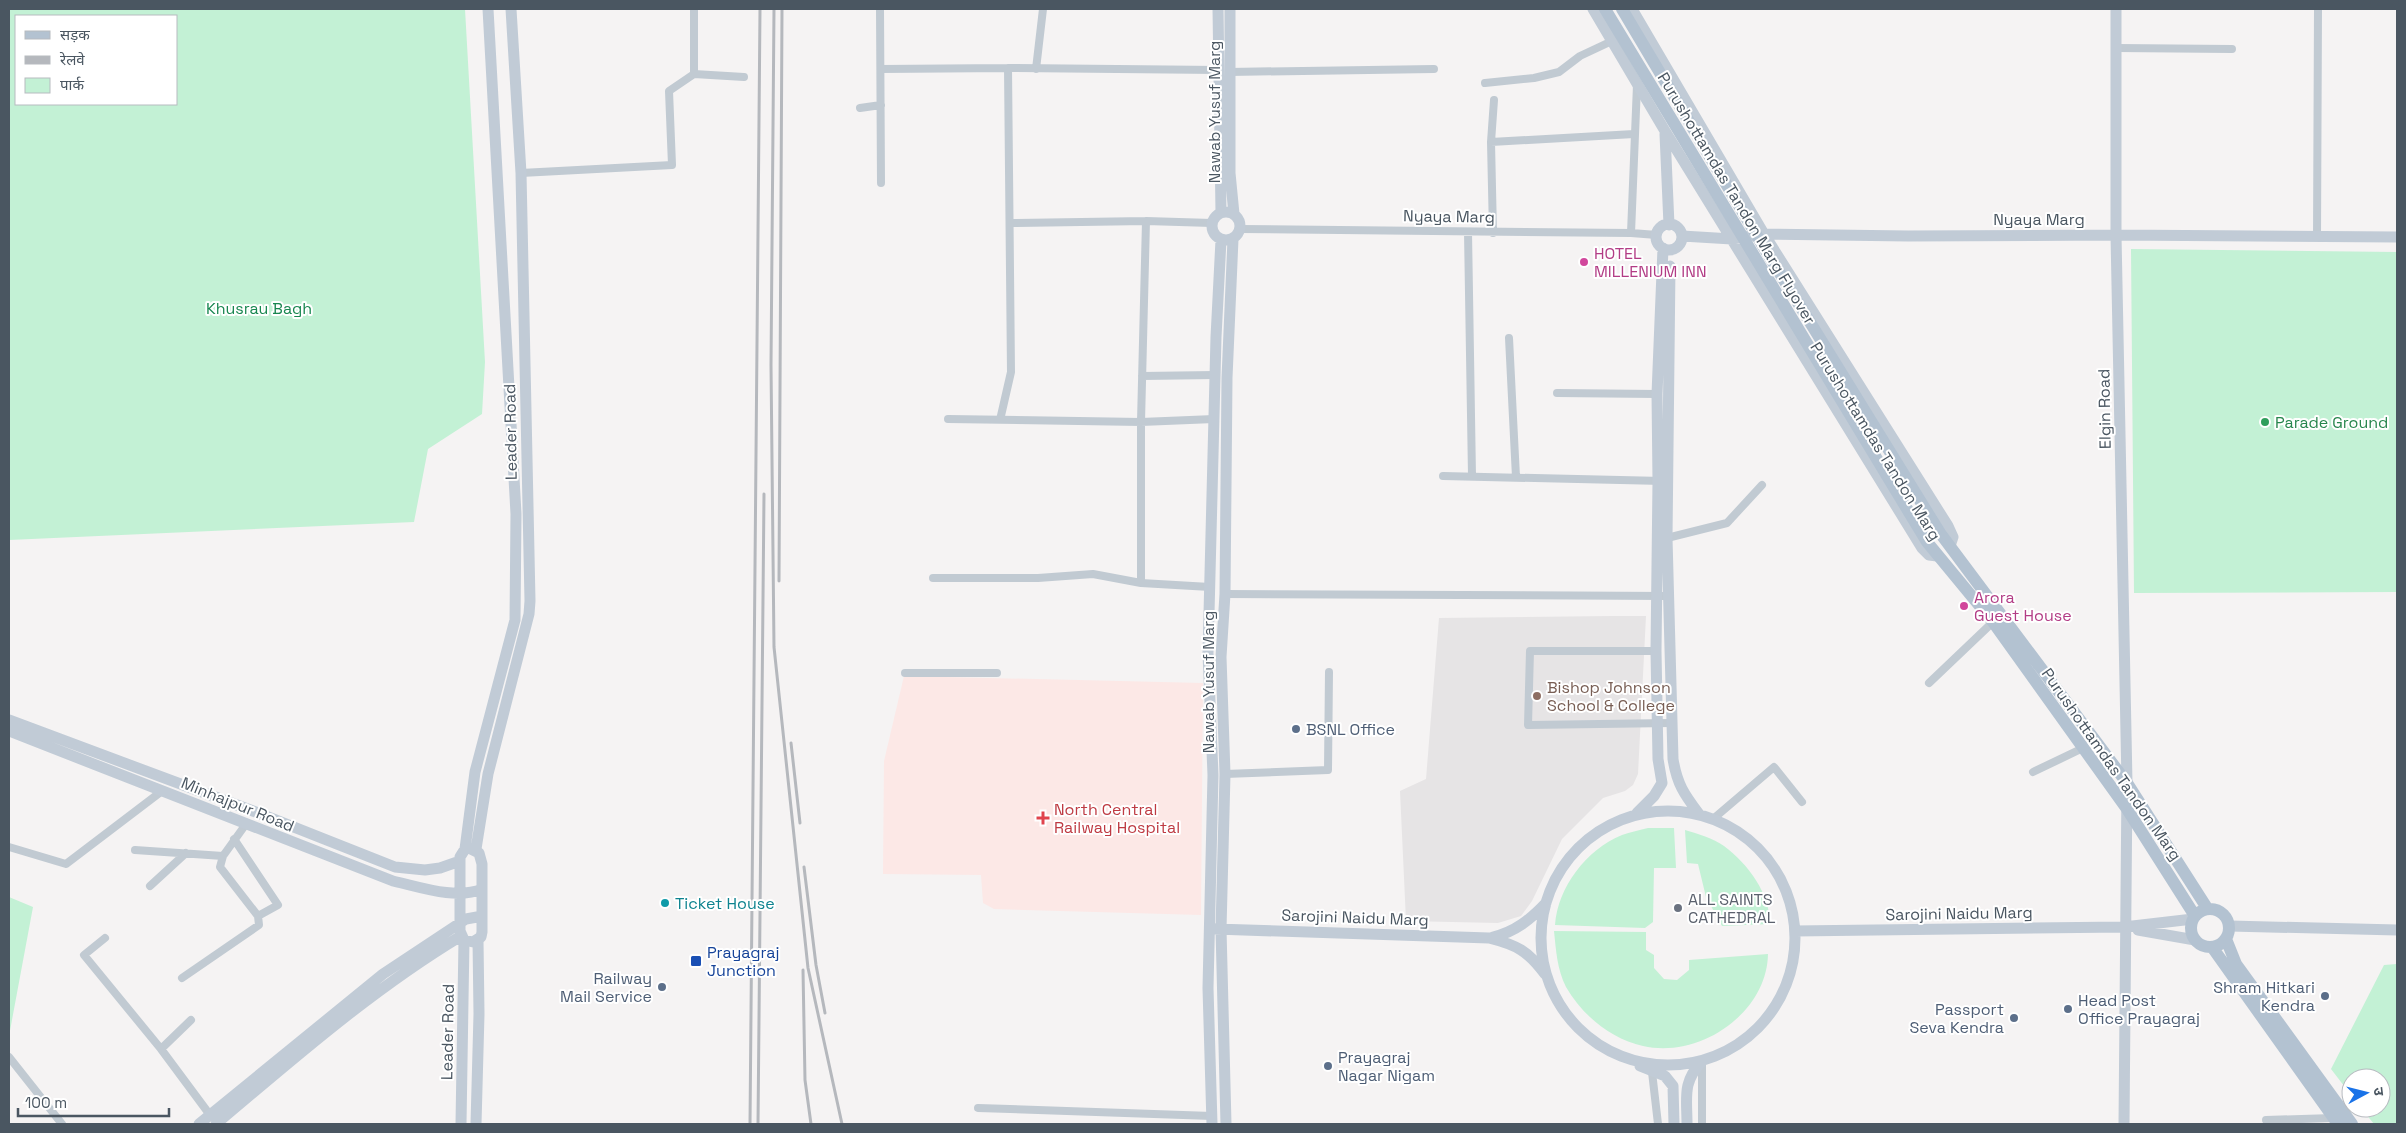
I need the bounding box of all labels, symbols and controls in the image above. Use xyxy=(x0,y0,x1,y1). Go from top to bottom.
legend xyxy=(15,15,178,105)
text: सड़क xyxy=(60,25,90,44)
street label: Nawab Yusuf Marg xyxy=(1204,41,1225,183)
text: रेलवे xyxy=(59,50,85,69)
street label: Purushottamdas Tandon Marg Flyover xyxy=(1653,68,1820,328)
text: पार्क xyxy=(60,75,84,94)
street label: Nyaya Marg xyxy=(1403,205,1495,228)
street label: Nyaya Marg xyxy=(1993,209,2085,230)
place label: HOTEL MILLENIUM INN xyxy=(1594,243,1707,282)
marker: HOTEL MILLENIUM INN xyxy=(1578,256,1590,268)
park label: Khusrau Bagh xyxy=(206,298,312,319)
street label: Purushottamdas Tandon Marg xyxy=(1806,338,1946,545)
street label: Elgin Road xyxy=(2093,369,2116,449)
street label: Leader Road xyxy=(499,384,522,480)
place label: Parade Ground xyxy=(2275,412,2388,433)
marker: Parade Ground xyxy=(2259,416,2271,428)
place label: Arora Guest House xyxy=(1974,587,2072,626)
marker: Arora Guest House xyxy=(1958,600,1970,612)
street label: Nawab Yusuf Marg xyxy=(1198,611,1219,753)
street label: Purushottamdas Tandon Marg xyxy=(2037,664,2186,865)
place label: Bishop Johnson School & College xyxy=(1547,677,1675,716)
marker: Bishop Johnson School & College xyxy=(1531,690,1543,702)
place label: BSNL Office xyxy=(1306,719,1395,740)
marker: BSNL Office xyxy=(1290,723,1302,735)
street label: Minhajpur Road xyxy=(178,772,297,837)
place label: North Central Railway Hospital xyxy=(1054,799,1180,838)
marker: North Central Railway Hospital xyxy=(1036,811,1050,825)
place label: ALL SAINTS CATHEDRAL xyxy=(1688,889,1776,928)
place label: Ticket House xyxy=(675,893,775,914)
marker: Ticket House xyxy=(659,897,671,909)
marker: ALL SAINTS CATHEDRAL xyxy=(1672,902,1684,914)
street label: Sarojini Naidu Marg xyxy=(1885,902,2033,925)
street label: Sarojini Naidu Marg xyxy=(1281,904,1429,931)
place label: Prayagraj Junction xyxy=(707,942,779,981)
marker: Prayagraj Junction xyxy=(689,954,703,968)
place label: Railway Mail Service xyxy=(560,968,652,1007)
place label: Shram Hitkari Kendra xyxy=(2213,977,2315,1016)
marker: Railway Mail Service xyxy=(656,981,668,993)
street label: Leader Road xyxy=(436,984,459,1080)
place label: Head Post Office Prayagraj xyxy=(2078,990,2200,1029)
marker: Shram Hitkari Kendra xyxy=(2319,990,2331,1002)
place label: Passport Seva Kendra xyxy=(1909,999,2004,1038)
marker: Head Post Office Prayagraj xyxy=(2062,1003,2074,1015)
marker: Passport Seva Kendra xyxy=(2008,1012,2020,1024)
place label: Prayagraj Nagar Nigam xyxy=(1338,1047,1435,1086)
marker: Prayagraj Nagar Nigam xyxy=(1322,1060,1334,1072)
north arrow xyxy=(2341,1068,2391,1118)
scale bar xyxy=(18,1086,169,1118)
text: उ xyxy=(2369,1086,2388,1097)
text: 100 m xyxy=(25,1093,67,1112)

